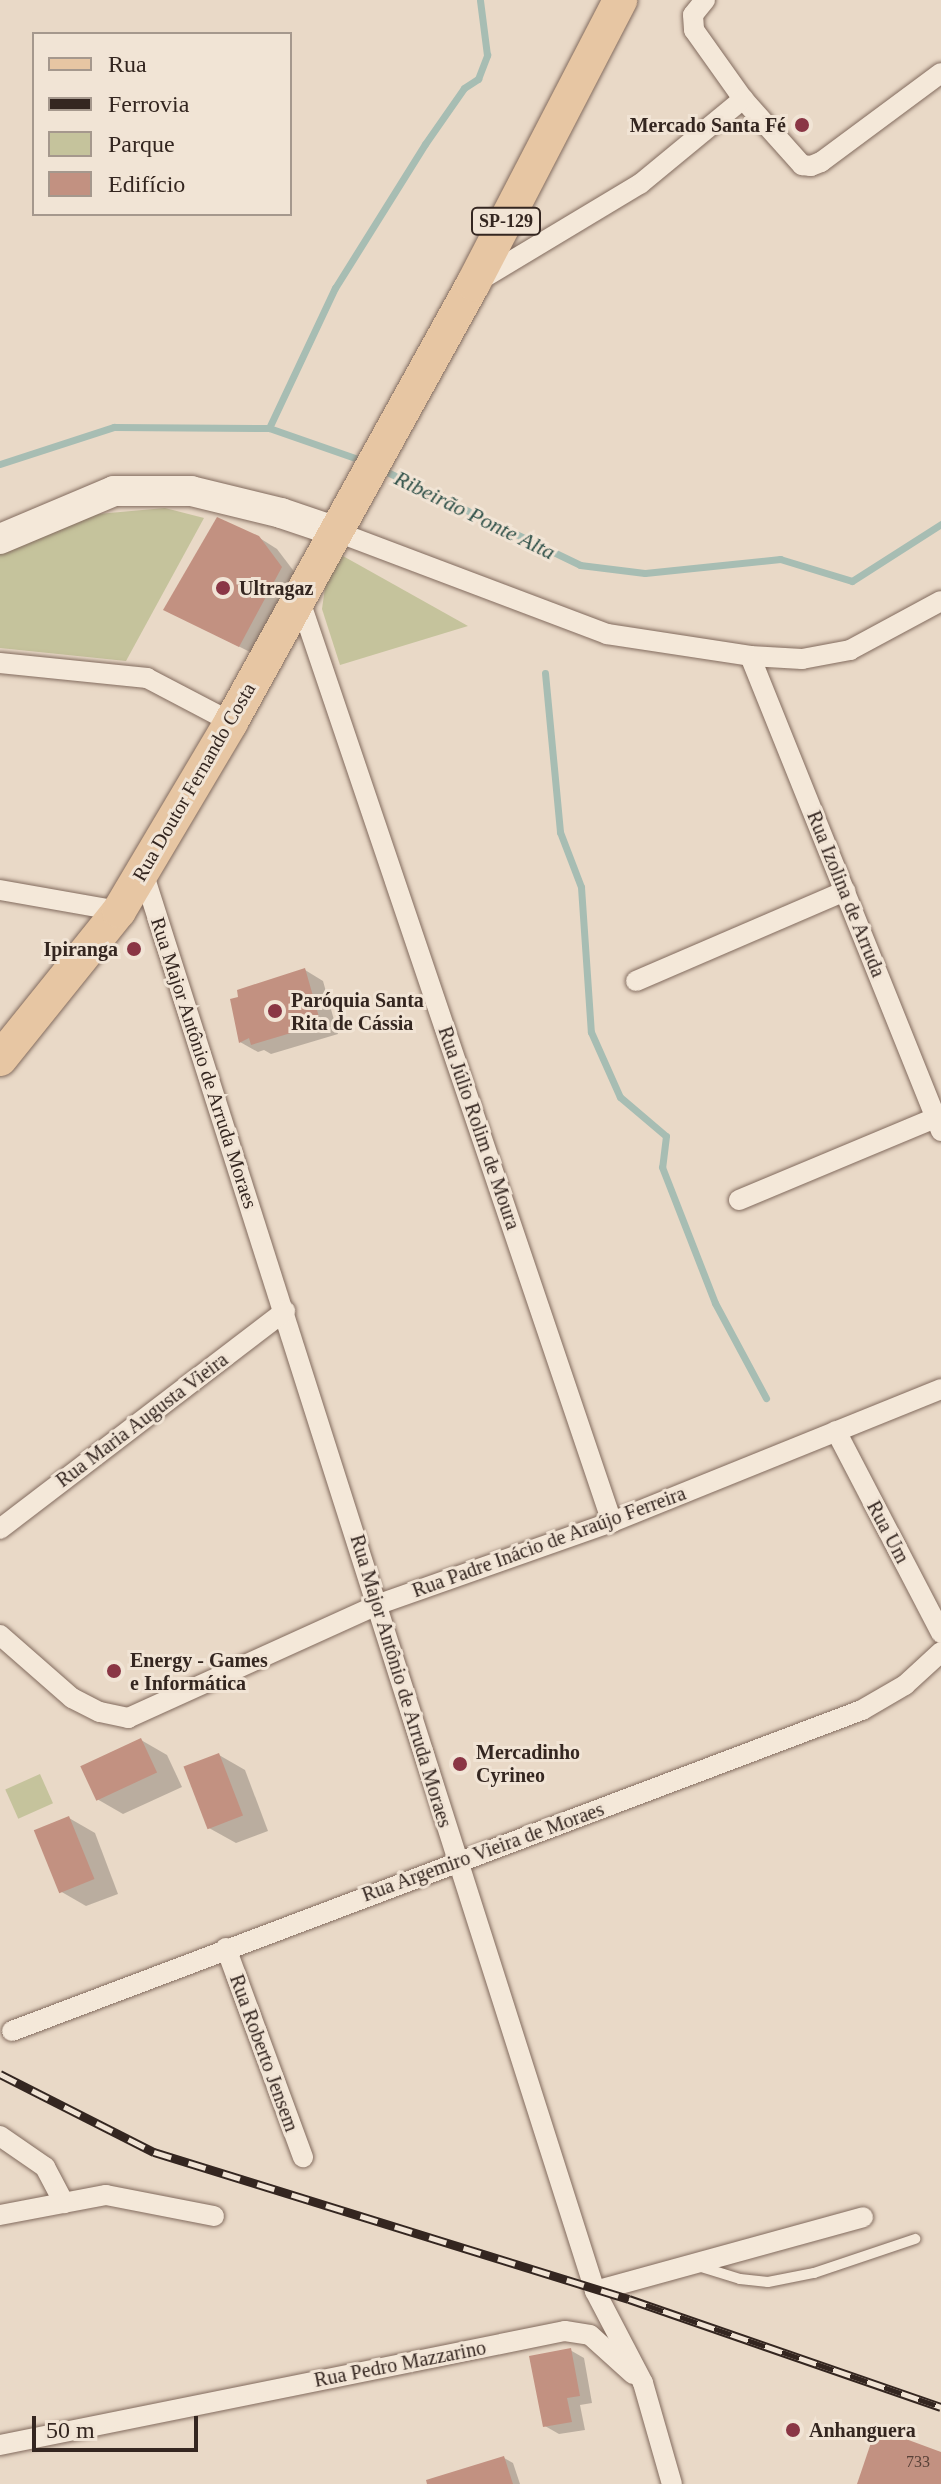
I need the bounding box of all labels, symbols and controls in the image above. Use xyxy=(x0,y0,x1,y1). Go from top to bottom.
legend xyxy=(32,32,292,216)
text: Rua xyxy=(108,51,147,77)
text: Ferrovia xyxy=(108,91,189,117)
place label: Mercado Santa Fé xyxy=(630,113,786,137)
marker: Mercado Santa Fé xyxy=(793,116,811,134)
text: Parque xyxy=(108,131,175,157)
text: Edifício xyxy=(108,171,185,197)
road number: SP-129 xyxy=(470,207,542,235)
water label: Ribeirão Ponte Alta xyxy=(390,465,560,565)
place label: Ultragaz xyxy=(239,576,313,600)
marker: Ultragaz xyxy=(214,579,232,597)
street label: Rua Doutor Fernando Costa xyxy=(127,679,261,885)
street label: Rua Izolina de Arruda xyxy=(801,807,891,981)
street label: Rua Major Antônio de Arruda Moraes xyxy=(145,913,263,1213)
place label: Ipiranga xyxy=(44,937,118,961)
marker: Ipiranga xyxy=(125,940,143,958)
place label: Paróquia Santa Rita de Cássia xyxy=(291,988,424,1035)
marker: Paróquia Santa Rita de Cássia xyxy=(266,1002,284,1020)
street label: Rua Júlio Rolim de Moura xyxy=(433,1023,525,1233)
street label: Rua Maria Augusta Vieira xyxy=(51,1347,233,1493)
street label: Rua Padre Inácio de Araújo Ferreira xyxy=(408,1481,690,1603)
street label: Rua Um xyxy=(862,1497,914,1567)
street label: Rua Major Antônio de Arruda Moraes xyxy=(345,1531,457,1831)
place label: Energy - Games e Informática xyxy=(130,1648,268,1695)
marker: Energy - Games e Informática xyxy=(105,1662,123,1680)
place label: Mercadinho Cyrineo xyxy=(476,1740,580,1787)
marker: Mercadinho Cyrineo xyxy=(451,1755,469,1773)
street label: Rua Argemiro Vieira de Moraes xyxy=(358,1797,608,1907)
street label: Rua Roberto Jensem xyxy=(224,1971,304,2135)
street label: Rua Pedro Mazzarino xyxy=(312,2336,488,2392)
scale bar xyxy=(36,2400,202,2450)
text: 50 m xyxy=(46,2417,95,2443)
place label: Anhanguera xyxy=(809,2418,916,2442)
marker: Anhanguera xyxy=(784,2421,802,2439)
house number: 733 xyxy=(906,2452,930,2472)

